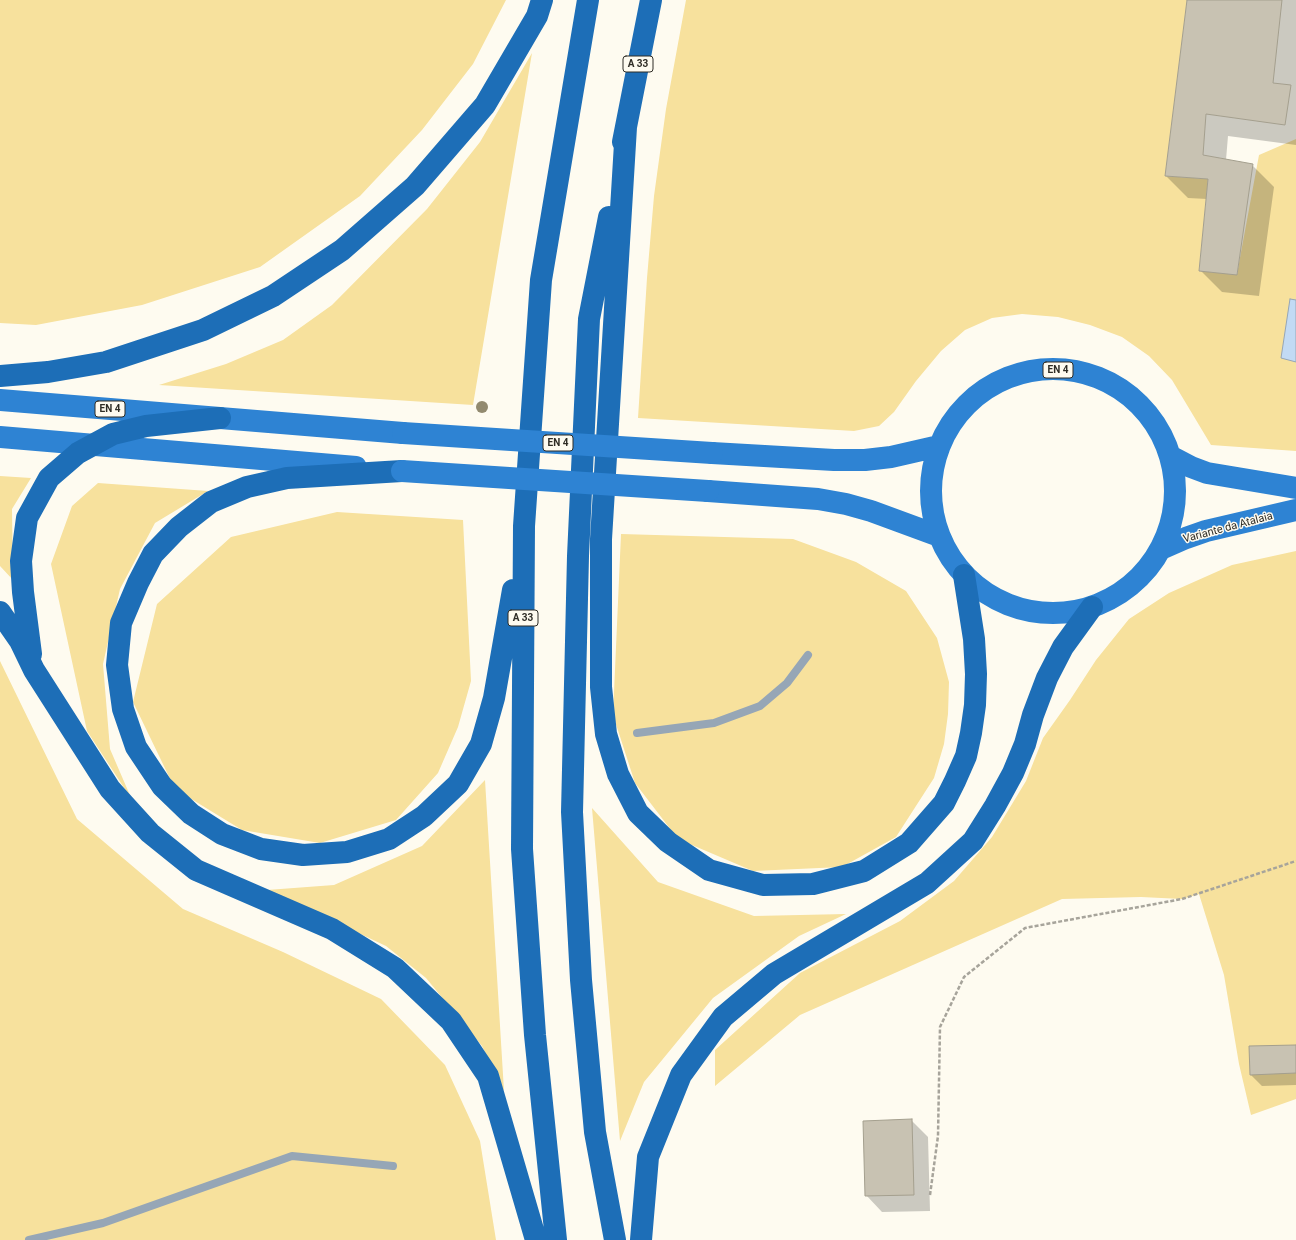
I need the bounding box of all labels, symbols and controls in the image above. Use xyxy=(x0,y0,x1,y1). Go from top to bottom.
road number: A 33 xyxy=(623,56,653,72)
road number: EN 4 xyxy=(1043,362,1073,378)
road number: EN 4 xyxy=(95,401,125,417)
road number: EN 4 xyxy=(543,435,573,451)
street label: Variante da Atalaia xyxy=(1182,510,1274,546)
road number: A 33 xyxy=(508,610,538,626)

